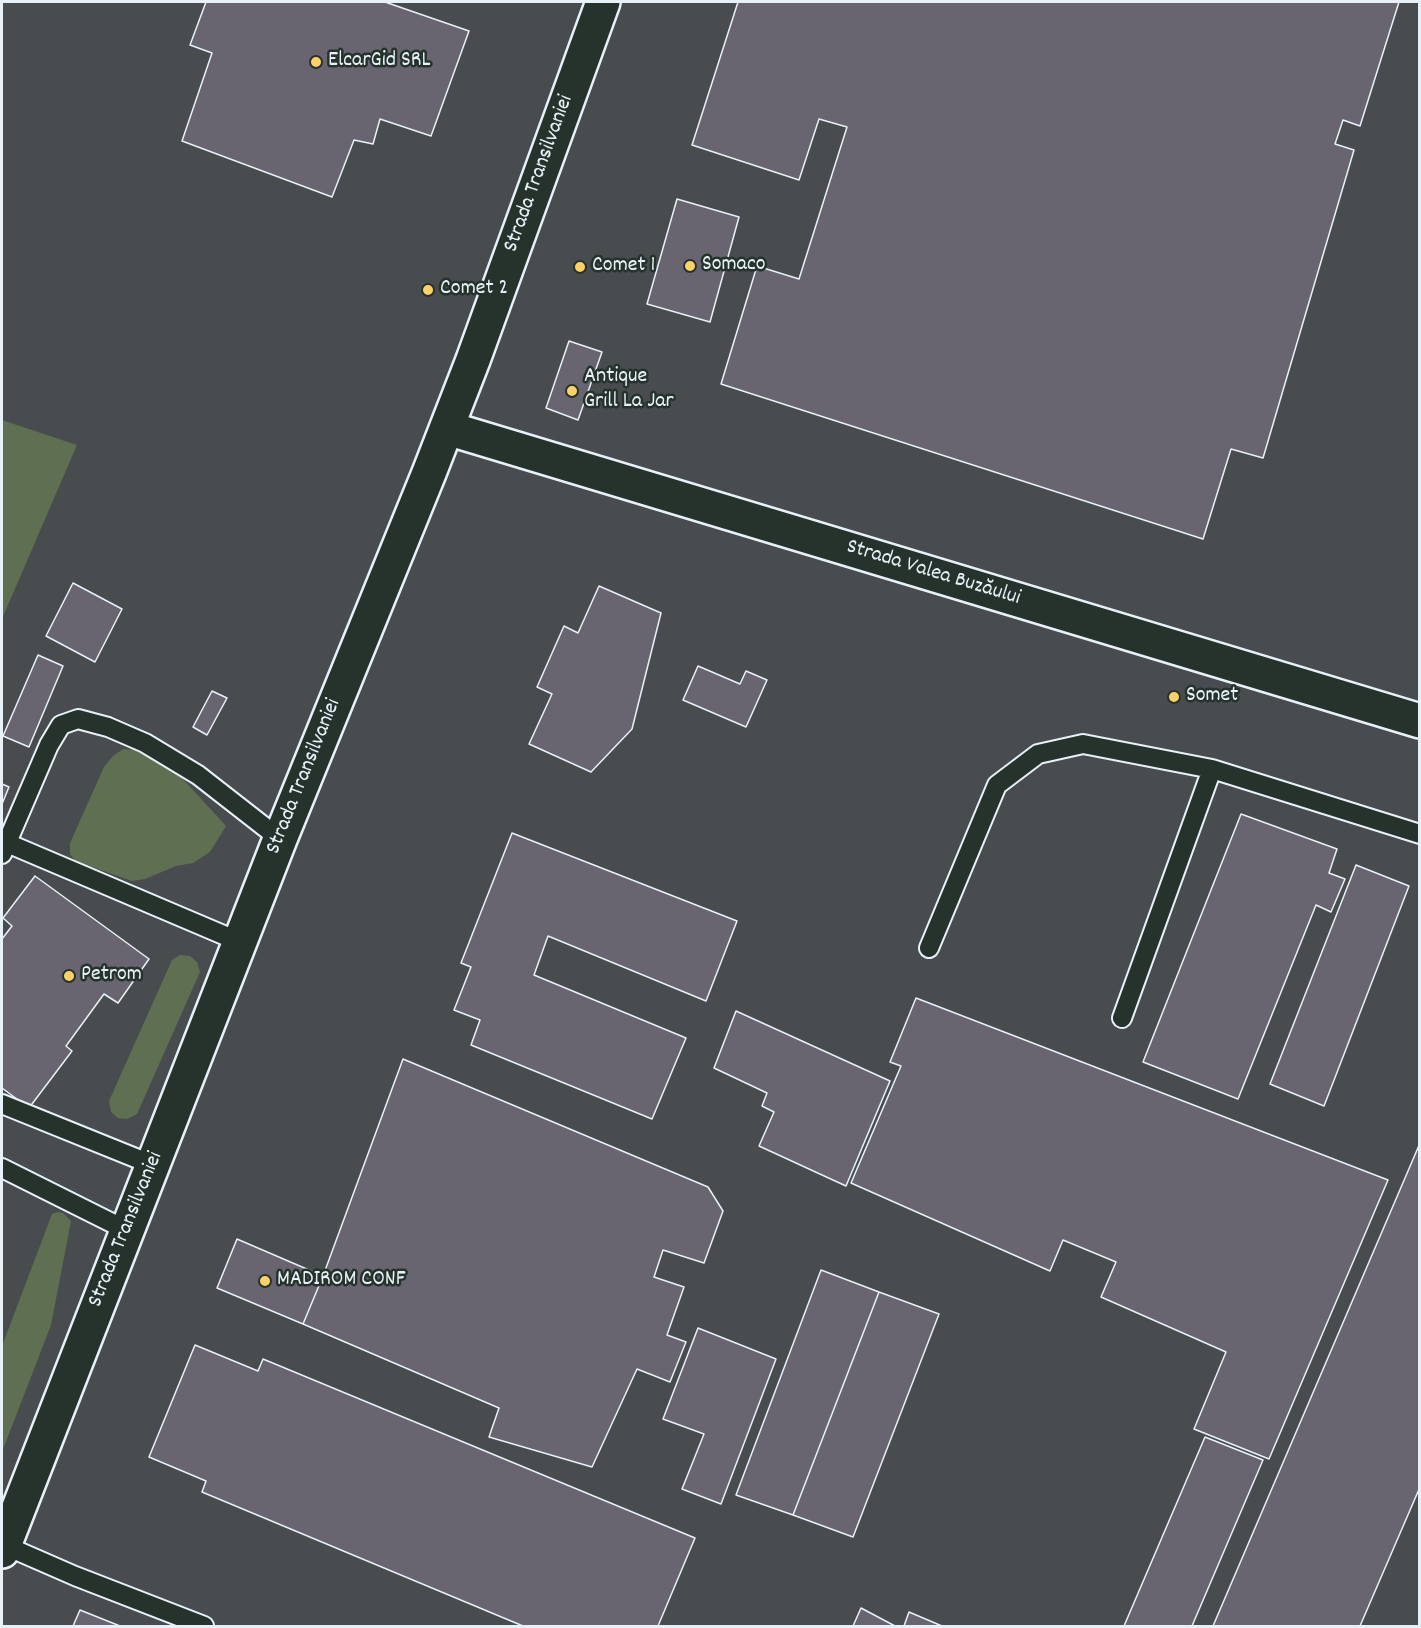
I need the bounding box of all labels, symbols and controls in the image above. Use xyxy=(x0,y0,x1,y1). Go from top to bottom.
place label: ElcarGid SRL xyxy=(328,49,430,75)
marker: ElcarGid SRL xyxy=(309,55,323,69)
street label: Strada Transilvaniei xyxy=(499,92,581,256)
place label: Somaco xyxy=(702,253,766,279)
place label: Comet 1 xyxy=(592,254,655,280)
marker: Somaco xyxy=(683,259,697,273)
marker: Comet 1 xyxy=(573,260,587,274)
place label: Comet 2 xyxy=(440,277,508,303)
marker: Comet 2 xyxy=(421,283,435,297)
place label: Antique Grill La Jar xyxy=(584,365,674,416)
marker: Antique Grill La Jar xyxy=(565,384,579,398)
street label: Strada Valea Buzăului xyxy=(843,535,1023,613)
place label: Somet xyxy=(1186,684,1238,710)
marker: Somet xyxy=(1167,690,1181,704)
street label: Strada Transilvaniei xyxy=(262,695,348,859)
place label: Petrom xyxy=(81,963,142,989)
marker: Petrom xyxy=(62,969,76,983)
street label: Strada Transilvaniei xyxy=(84,1148,170,1312)
place label: MADIROM CONF xyxy=(277,1268,406,1294)
marker: MADIROM CONF xyxy=(258,1274,272,1288)

